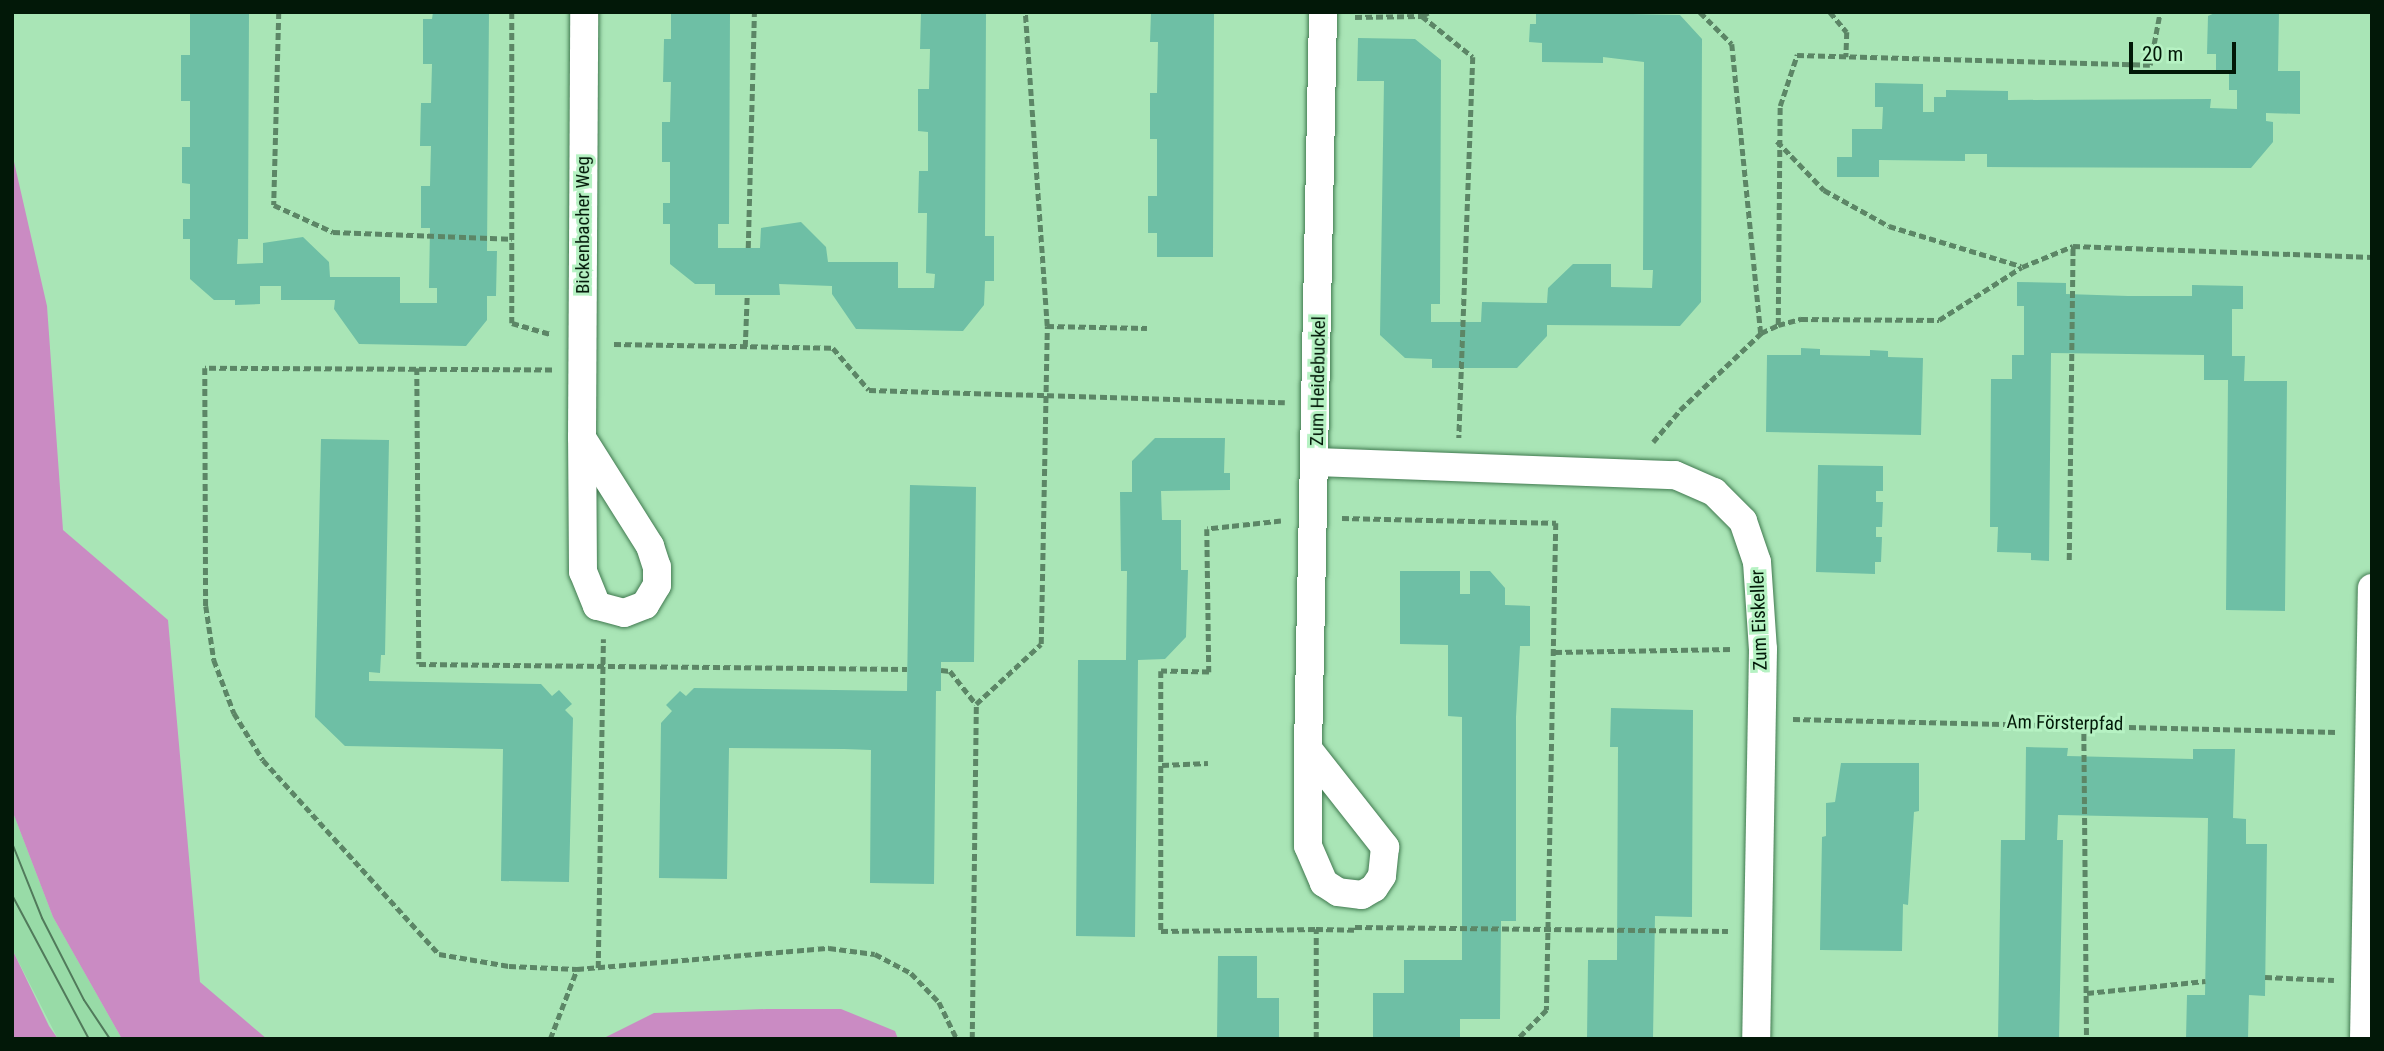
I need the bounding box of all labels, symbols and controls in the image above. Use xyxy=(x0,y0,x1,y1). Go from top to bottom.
scale bar xyxy=(2132,28,2239,72)
text: 20 m xyxy=(2142,42,2183,66)
street label: Bickenbacher Weg xyxy=(572,156,594,294)
street label: Zum Heidebuckel xyxy=(1305,316,1331,446)
street label: Zum Eiskeller xyxy=(1746,569,1772,671)
street label: Am Försterpfad xyxy=(2006,711,2124,735)

